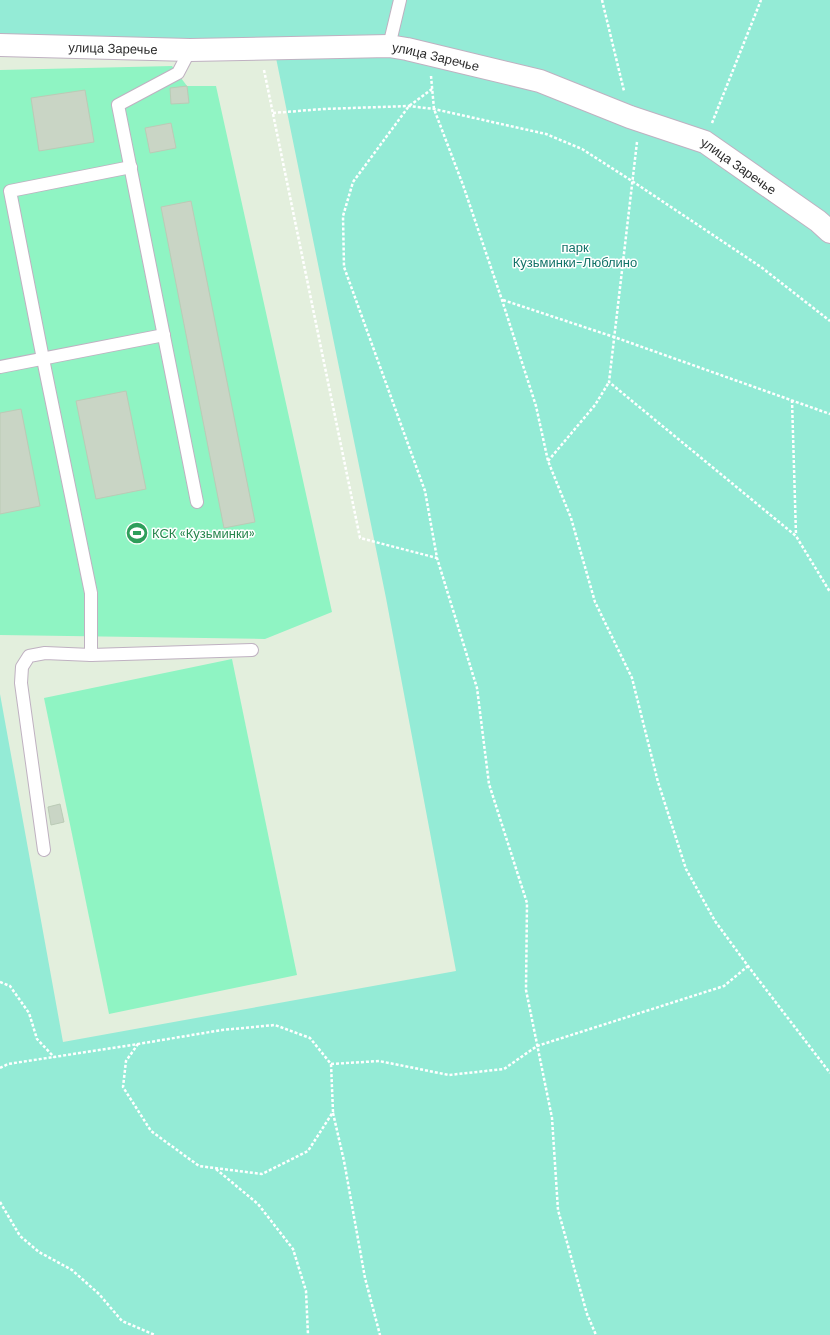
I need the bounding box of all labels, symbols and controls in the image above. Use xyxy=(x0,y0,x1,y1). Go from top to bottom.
street label: улица Заречье xyxy=(68,38,158,58)
street label: улица Заречье xyxy=(391,38,481,75)
street label: улица Заречье xyxy=(699,133,780,198)
park label: парк Кузьминки-Люблино xyxy=(513,239,637,271)
sports icon: КСК «Кузьминки» xyxy=(124,520,150,546)
place label: КСК «Кузьминки» xyxy=(152,525,255,542)

